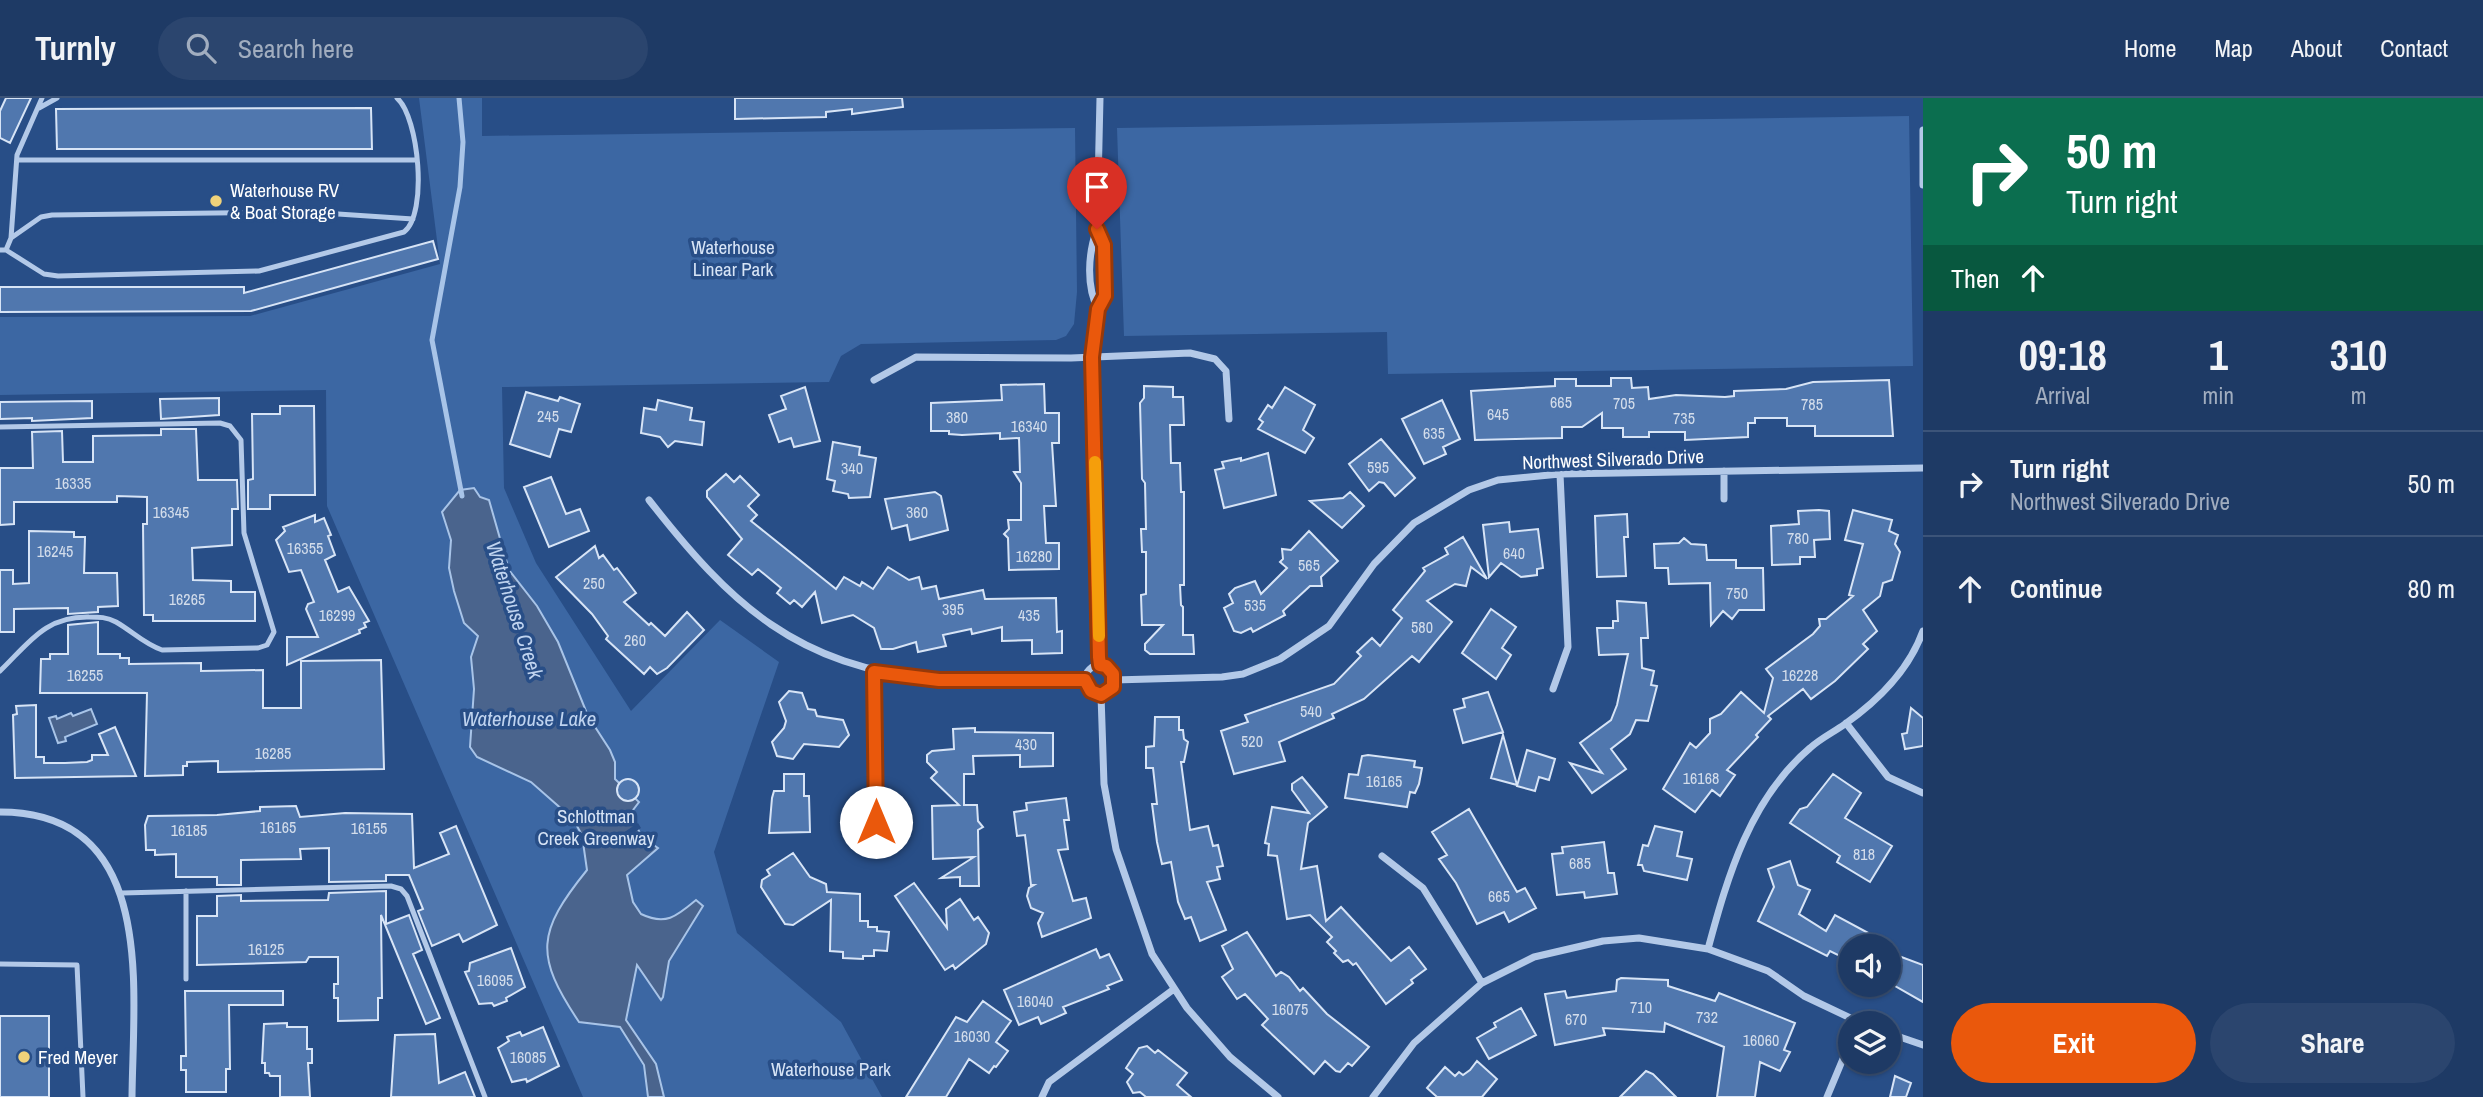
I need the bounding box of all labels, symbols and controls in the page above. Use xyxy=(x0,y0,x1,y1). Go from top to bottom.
search box xyxy=(158,17,648,80)
text: Turnly xyxy=(35,26,116,70)
icon: search xyxy=(182,29,220,67)
text: Search here xyxy=(238,31,354,66)
text: Home xyxy=(2124,32,2176,64)
text: Map xyxy=(2214,32,2253,64)
text: About xyxy=(2291,32,2342,64)
text: Contact xyxy=(2380,32,2448,64)
text: 50 m xyxy=(2066,117,2158,183)
icon: right xyxy=(1951,126,2042,217)
pin xyxy=(1067,157,1127,229)
icon: arrive xyxy=(1078,168,1116,206)
place label: Waterhouse RV & Boat Storage xyxy=(230,177,340,225)
text: Turn right xyxy=(2066,180,2178,223)
marker: Waterhouse RV & Boat Storage xyxy=(208,193,224,209)
park label: Waterhouse Linear Park xyxy=(691,234,775,282)
icon: ahead xyxy=(2014,259,2052,297)
text: Then xyxy=(1951,261,2000,296)
text: 09:18 xyxy=(2019,327,2107,383)
text: 1 xyxy=(2209,327,2228,383)
text: 310 xyxy=(2330,327,2387,383)
text: Arrival xyxy=(2036,380,2090,411)
text: min xyxy=(2203,380,2234,411)
text: m xyxy=(2351,380,2366,411)
house number: 665 xyxy=(1550,391,1572,413)
house number: 705 xyxy=(1613,392,1635,414)
house number: 785 xyxy=(1801,393,1823,415)
house number: 645 xyxy=(1487,403,1509,425)
house number: 245 xyxy=(537,405,559,427)
house number: 380 xyxy=(946,406,968,428)
house number: 735 xyxy=(1673,407,1695,429)
house number: 16340 xyxy=(1011,415,1047,437)
house number: 635 xyxy=(1423,422,1445,444)
street label: Northwest Silverado Drive xyxy=(1522,443,1704,475)
text: Turn right xyxy=(2010,451,2109,486)
house number: 595 xyxy=(1367,456,1389,478)
house number: 340 xyxy=(841,457,863,479)
icon: right xyxy=(1951,465,1989,503)
text: 50 m xyxy=(2408,466,2455,501)
house number: 16335 xyxy=(55,472,91,494)
text: Northwest Silverado Drive xyxy=(2010,486,2230,517)
house number: 16345 xyxy=(153,501,189,523)
house number: 360 xyxy=(906,501,928,523)
house number: 780 xyxy=(1787,527,1809,549)
house number: 16355 xyxy=(287,537,323,559)
water label: Waterhouse Creek xyxy=(479,537,551,684)
house number: 16245 xyxy=(37,540,73,562)
house number: 640 xyxy=(1503,542,1525,564)
house number: 16280 xyxy=(1016,545,1052,567)
house number: 565 xyxy=(1298,554,1320,576)
icon: ahead xyxy=(1951,570,1989,608)
text: Continue xyxy=(2010,571,2102,606)
text: 80 m xyxy=(2408,571,2455,606)
house number: 250 xyxy=(583,572,605,594)
house number: 750 xyxy=(1726,582,1748,604)
house number: 16265 xyxy=(169,588,205,610)
house number: 535 xyxy=(1244,594,1266,616)
house number: 395 xyxy=(942,598,964,620)
house number: 16299 xyxy=(319,604,355,626)
house number: 435 xyxy=(1018,604,1040,626)
house number: 580 xyxy=(1411,616,1433,638)
house number: 260 xyxy=(624,629,646,651)
house number: 16255 xyxy=(67,664,103,686)
house number: 16228 xyxy=(1782,664,1818,686)
house number: 540 xyxy=(1300,700,1322,722)
water label: Waterhouse Lake xyxy=(462,704,596,733)
house number: 520 xyxy=(1241,730,1263,752)
house number: 430 xyxy=(1015,733,1037,755)
house number: 16285 xyxy=(255,742,291,764)
house number: 16168 xyxy=(1683,767,1719,789)
house number: 16165 xyxy=(1366,770,1402,792)
position arrow xyxy=(839,785,913,859)
park label: Schlottman Creek Greenway xyxy=(538,803,655,851)
house number: 16165 xyxy=(260,816,296,838)
house number: 16155 xyxy=(351,817,387,839)
house number: 16185 xyxy=(171,819,207,841)
house number: 818 xyxy=(1853,843,1875,865)
house number: 685 xyxy=(1569,852,1591,874)
house number: 665 xyxy=(1488,885,1510,907)
map controls xyxy=(1838,934,1901,1074)
button: sound xyxy=(1838,934,1901,997)
house number: 16125 xyxy=(248,938,284,960)
house number: 16095 xyxy=(477,969,513,991)
house number: 16040 xyxy=(1017,990,1053,1012)
house number: 710 xyxy=(1630,996,1652,1018)
house number: 16075 xyxy=(1272,998,1308,1020)
button: Exit xyxy=(1951,1003,2196,1083)
button: Share xyxy=(2210,1003,2455,1083)
house number: 732 xyxy=(1696,1006,1718,1028)
house number: 670 xyxy=(1565,1008,1587,1030)
button: layers xyxy=(1838,1011,1901,1074)
house number: 16030 xyxy=(954,1025,990,1047)
house number: 16060 xyxy=(1743,1029,1779,1051)
place label: Fred Meyer xyxy=(38,1044,118,1070)
house number: 16085 xyxy=(510,1046,546,1068)
marker: Fred Meyer xyxy=(16,1049,32,1065)
park label: Waterhouse Park xyxy=(771,1056,891,1082)

